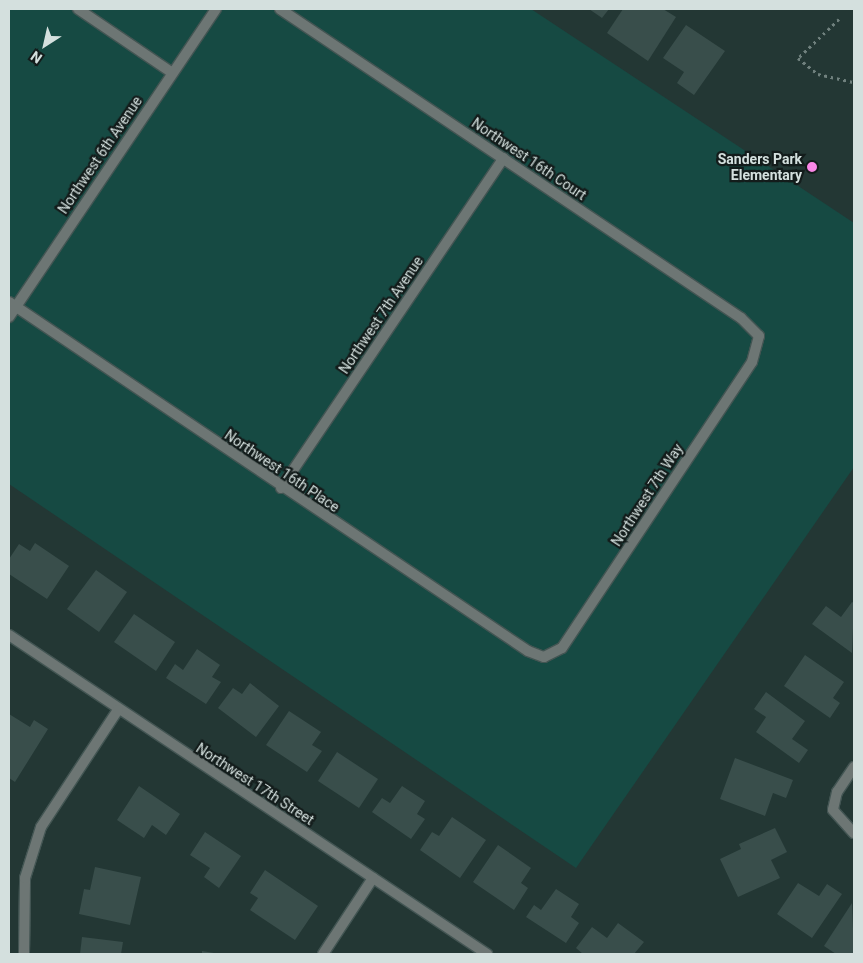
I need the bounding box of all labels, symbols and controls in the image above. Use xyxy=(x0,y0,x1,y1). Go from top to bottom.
north arrow xyxy=(20,20,70,70)
text: N xyxy=(28,48,45,67)
street label: Northwest 6th Avenue xyxy=(54,93,146,217)
street label: Northwest 16th Court xyxy=(469,114,589,204)
place label: Sanders Park Elementary xyxy=(718,151,802,184)
marker: Sanders Park Elementary xyxy=(806,161,818,173)
street label: Northwest 7th Avenue xyxy=(335,253,427,377)
street label: Northwest 16th Place xyxy=(221,426,343,516)
street label: Northwest 7th Way xyxy=(608,441,686,549)
street label: Northwest 17th Street xyxy=(193,740,317,828)

